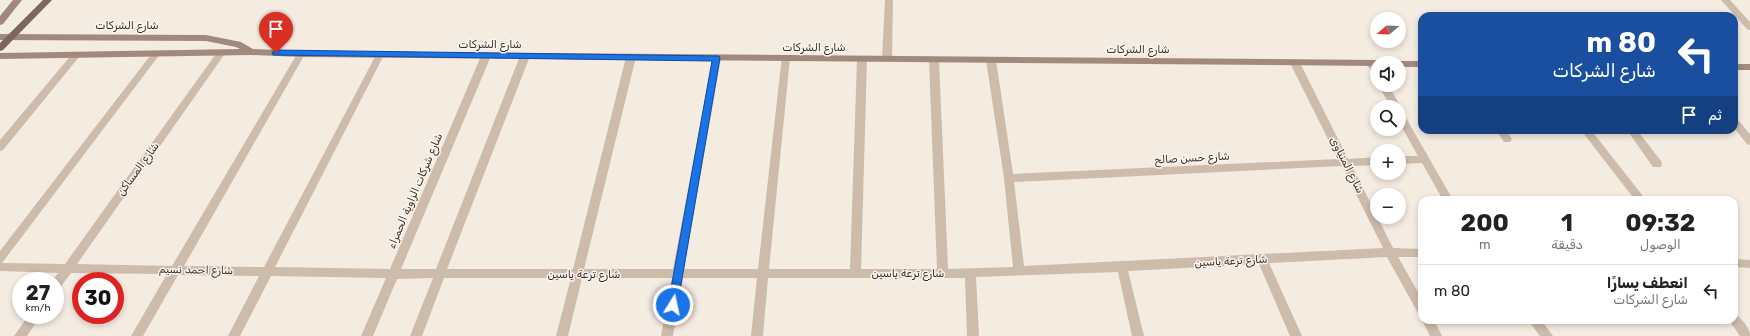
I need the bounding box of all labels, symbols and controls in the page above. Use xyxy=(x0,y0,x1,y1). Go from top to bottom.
pin xyxy=(259,12,293,53)
north arrow xyxy=(1370,12,1406,48)
map controls xyxy=(1370,12,1406,224)
icon: arrive xyxy=(265,18,287,40)
street label: شارع الشركات xyxy=(95,19,159,34)
text: 80 m xyxy=(1586,26,1656,59)
icon: left xyxy=(1670,28,1722,80)
street label: شارع الشركات xyxy=(458,38,522,53)
street label: شارع الشركات xyxy=(782,41,846,56)
street label: شارع الشركات xyxy=(1106,43,1170,58)
button: sound xyxy=(1370,56,1406,92)
text: شارع الشركات xyxy=(1552,60,1656,82)
button: search xyxy=(1370,100,1406,136)
icon: arrive xyxy=(1678,104,1700,126)
text: ثم xyxy=(1708,106,1722,124)
street label: شارع شركات الزاوية الحمراء xyxy=(385,131,447,252)
street label: شارع المنياوى xyxy=(1325,134,1367,197)
street label: شارع المساكن xyxy=(114,140,163,199)
button: + xyxy=(1370,144,1406,180)
street label: شارع حسن صالح xyxy=(1154,150,1230,168)
button: − xyxy=(1370,188,1406,224)
text: 200 xyxy=(1461,209,1509,237)
text: 1 xyxy=(1561,209,1573,237)
text: 09:32 xyxy=(1625,209,1695,237)
text: m xyxy=(1479,237,1490,252)
text: دقيقة xyxy=(1551,237,1583,252)
text: الوصول xyxy=(1640,237,1681,252)
street label: شارع ترعة ياسين xyxy=(1194,253,1268,271)
street label: شارع احمد نسيم xyxy=(159,263,233,279)
street label: شارع ترعة ياسين xyxy=(872,267,944,282)
street label: شارع ترعة ياسين xyxy=(548,268,620,283)
speed limit sign: 30 xyxy=(72,272,124,324)
text: انعطف يسارًا xyxy=(1607,274,1688,292)
icon: left xyxy=(1700,280,1722,302)
text: 27 xyxy=(26,281,50,305)
text: 80 m xyxy=(1434,282,1470,300)
position arrow xyxy=(652,284,694,326)
text: شارع الشركات xyxy=(1613,292,1688,307)
text: km/h xyxy=(26,302,50,314)

